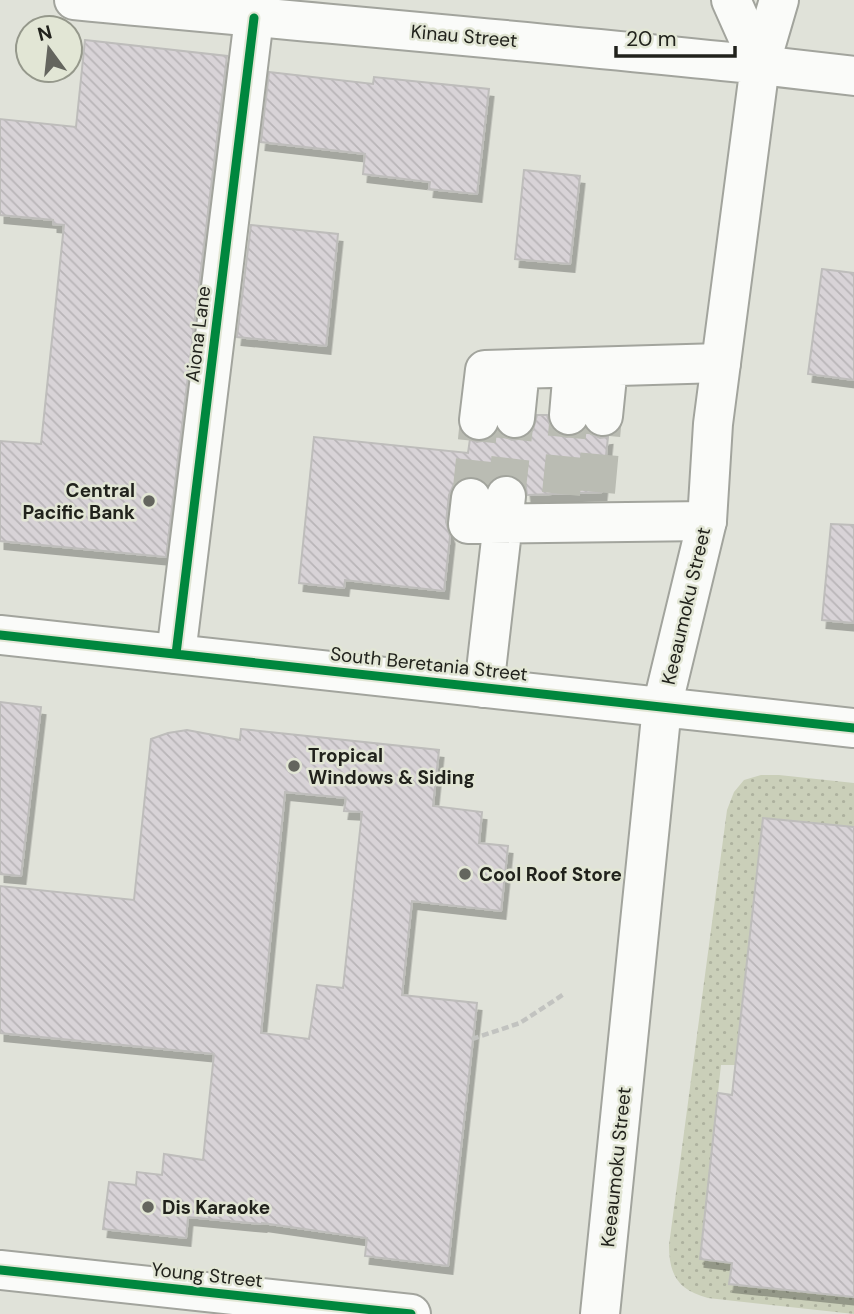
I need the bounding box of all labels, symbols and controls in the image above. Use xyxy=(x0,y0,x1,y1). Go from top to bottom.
north arrow xyxy=(14,14,84,84)
scale bar xyxy=(616,14,735,58)
text: N xyxy=(35,19,55,47)
street label: Kinau Street xyxy=(410,19,518,53)
text: 20 m xyxy=(626,25,677,53)
street label: Aiona Lane xyxy=(180,284,216,384)
place label: Central Pacific Bank xyxy=(23,478,135,525)
marker: Central Pacific Bank xyxy=(141,493,157,509)
street label: Keeaumoku Street xyxy=(656,525,716,687)
street label: South Beretania Street xyxy=(329,641,529,687)
place label: Tropical Windows & Siding xyxy=(308,743,475,790)
marker: Tropical Windows & Siding xyxy=(286,758,302,774)
place label: Cool Roof Store xyxy=(479,862,622,887)
marker: Cool Roof Store xyxy=(457,866,473,882)
street label: Keeaumoku Street xyxy=(595,1086,637,1248)
place label: Dis Karaoke xyxy=(162,1195,270,1220)
marker: Dis Karaoke xyxy=(140,1199,156,1215)
street label: Young Street xyxy=(150,1257,264,1293)

